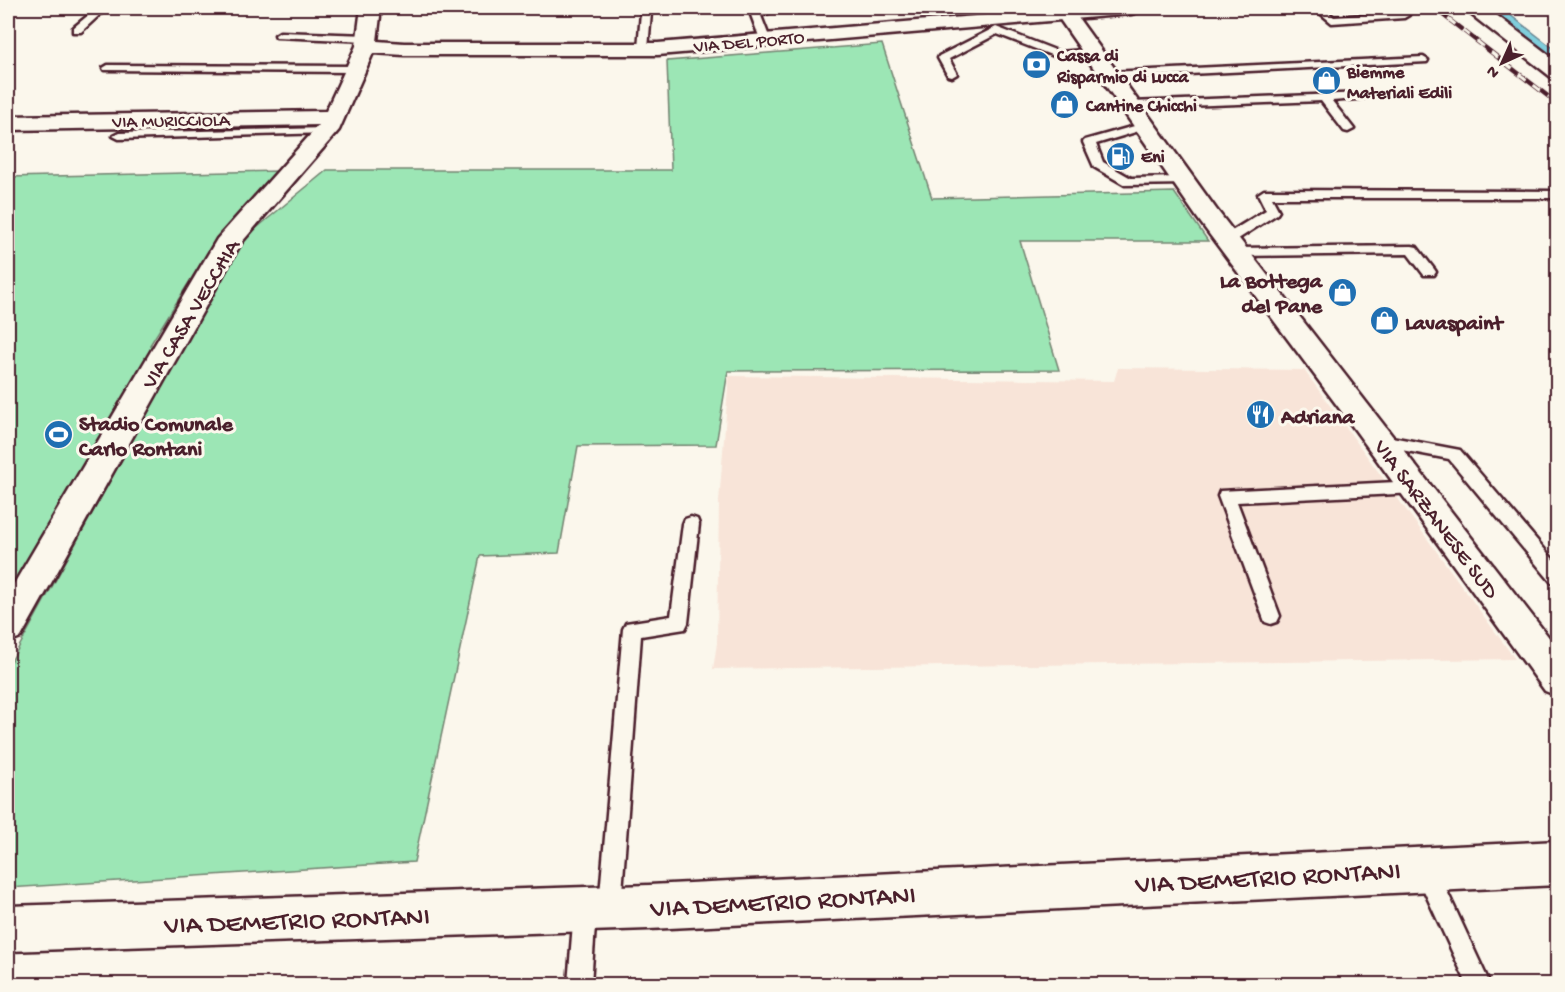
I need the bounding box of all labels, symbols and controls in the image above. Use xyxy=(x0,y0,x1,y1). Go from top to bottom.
street label: VIA DEL PORTO xyxy=(692,28,806,59)
north arrow xyxy=(1472,33,1532,93)
place label: Cassa di Risparmio di Lucca xyxy=(1056,47,1189,89)
bank icon: Cassa di Risparmio di Lucca xyxy=(1020,49,1052,81)
text: N xyxy=(1483,60,1504,82)
place label: Biemme Materiali Edili xyxy=(1346,63,1452,105)
shop icon: Biemme Materiali Edili xyxy=(1310,65,1342,97)
shop icon: Cantine Chicchi xyxy=(1049,89,1081,121)
place label: Cantine Chicchi xyxy=(1085,97,1197,118)
street label: VIA MURICCIOLA xyxy=(111,111,231,134)
fuel station icon: Eni xyxy=(1104,140,1136,172)
place label: Eni xyxy=(1141,148,1165,169)
street label: VIA CASA VECCHIA xyxy=(137,235,248,395)
place label: La Bottega del Pane xyxy=(1220,270,1324,321)
shop icon: La Bottega del Pane xyxy=(1327,276,1359,308)
shop icon: Lavaspaint xyxy=(1368,305,1400,337)
place label: Lavaspaint xyxy=(1405,312,1505,338)
restaurant icon: Adriana xyxy=(1244,399,1276,431)
place label: Adriana xyxy=(1280,406,1356,432)
place label: Stadio Comunale Carlo Rontani xyxy=(78,413,233,464)
sports icon: Stadio Comunale Carlo Rontani xyxy=(42,419,74,451)
street label: VIA SARZANESE SUD xyxy=(1366,435,1503,605)
street label: VIA DEMETRIO RONTANI xyxy=(1134,857,1402,903)
street label: VIA DEMETRIO RONTANI xyxy=(649,881,917,927)
street label: VIA DEMETRIO RONTANI xyxy=(163,902,431,944)

